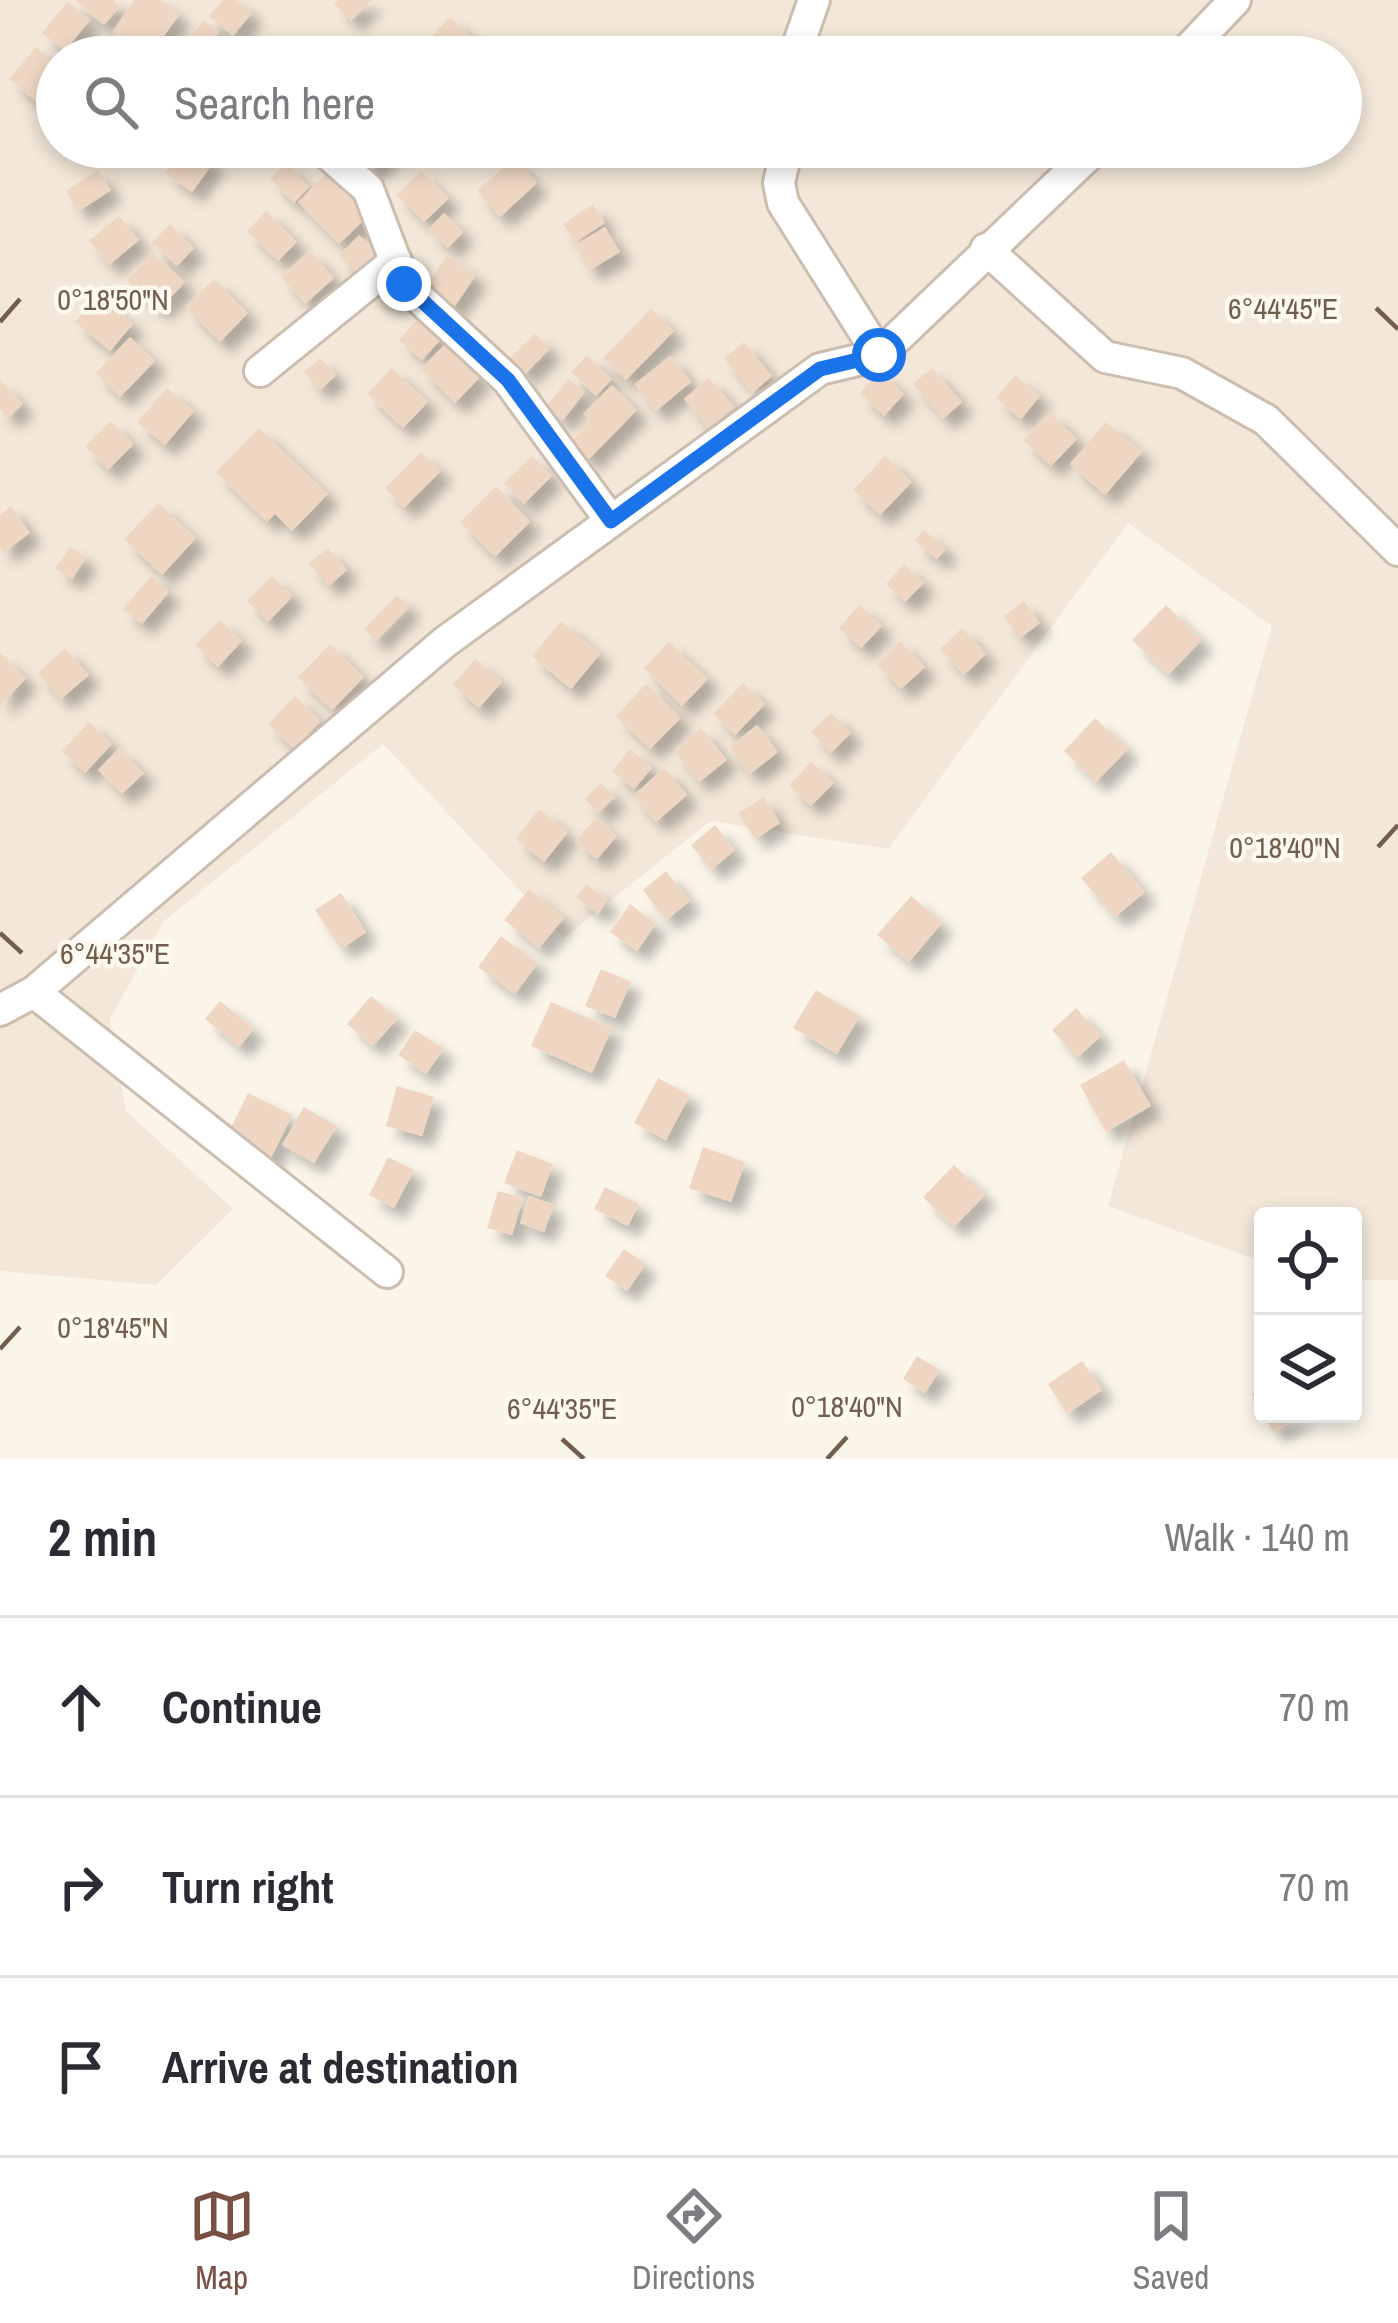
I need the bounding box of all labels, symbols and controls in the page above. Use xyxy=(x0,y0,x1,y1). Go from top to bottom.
search box xyxy=(36,36,1362,168)
icon: search xyxy=(78,69,144,135)
text: Search here xyxy=(174,72,375,133)
route end xyxy=(377,257,431,311)
text: 0°18'50"N xyxy=(57,279,169,319)
text: 6°44'45"E xyxy=(1228,288,1338,328)
route start xyxy=(852,328,906,382)
text: 0°18'40"N xyxy=(1229,827,1341,867)
text: 6°44'35"E xyxy=(60,933,170,973)
map controls xyxy=(1254,1207,1362,1423)
button: locate xyxy=(1254,1207,1362,1315)
text: 0°18'45"N xyxy=(57,1307,169,1347)
button: layers xyxy=(1254,1315,1362,1423)
text: 0°18'40"N xyxy=(791,1386,903,1426)
text: 6°44'35"E xyxy=(507,1388,617,1428)
text: 2 min xyxy=(48,1503,157,1572)
text: Walk · 140 m xyxy=(1165,1511,1350,1563)
icon: ahead xyxy=(48,1674,114,1740)
text: Continue xyxy=(162,1676,322,1737)
text: 70 m xyxy=(1279,1681,1350,1733)
icon: right xyxy=(48,1854,114,1920)
text: Turn right xyxy=(162,1856,334,1917)
text: 70 m xyxy=(1279,1861,1350,1913)
icon: arrive xyxy=(48,2034,114,2100)
text: Arrive at destination xyxy=(162,2036,519,2097)
tab: Map xyxy=(189,2183,255,2299)
tab: Directions xyxy=(632,2183,755,2299)
tab: Saved xyxy=(1133,2183,1209,2299)

